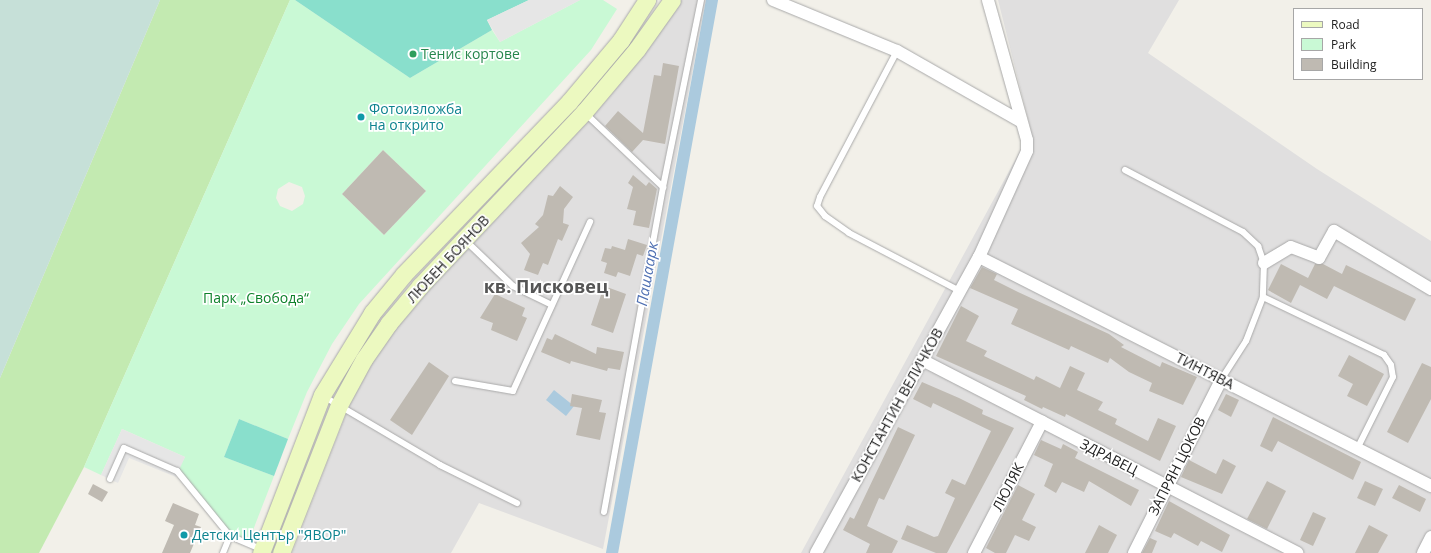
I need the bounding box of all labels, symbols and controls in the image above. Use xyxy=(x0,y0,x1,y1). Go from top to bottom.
legend xyxy=(1293,8,1423,80)
text: Road xyxy=(1331,16,1360,33)
text: Park xyxy=(1331,36,1356,53)
place label: Тенис кортове xyxy=(421,46,520,62)
marker: Тенис кортове xyxy=(408,49,418,59)
text: Building xyxy=(1331,56,1376,73)
place label: Фотоизложба на открито xyxy=(369,101,462,134)
marker: Фотоизложба на открито xyxy=(356,112,366,122)
street label: ЛЮБЕН БОЯНОВ xyxy=(403,212,493,306)
water label: Пашаарк xyxy=(633,241,661,307)
district label: кв. Писковец xyxy=(484,275,608,297)
park label: Парк „Свобода“ xyxy=(203,290,309,306)
street label: КОНСТАНТИН ВЕЛИЧКОВ xyxy=(848,325,946,485)
street label: ТИНТЯВА xyxy=(1173,349,1237,393)
street label: ЗАПРЯН ЦОКОВ xyxy=(1145,414,1209,518)
street label: ЗДРАВЕЦ xyxy=(1077,435,1141,479)
street label: ЛЮЛЯК xyxy=(989,460,1027,514)
place label: Детски Център "ЯВОР" xyxy=(192,527,346,543)
marker: Детски Център "ЯВОР" xyxy=(179,530,189,540)

